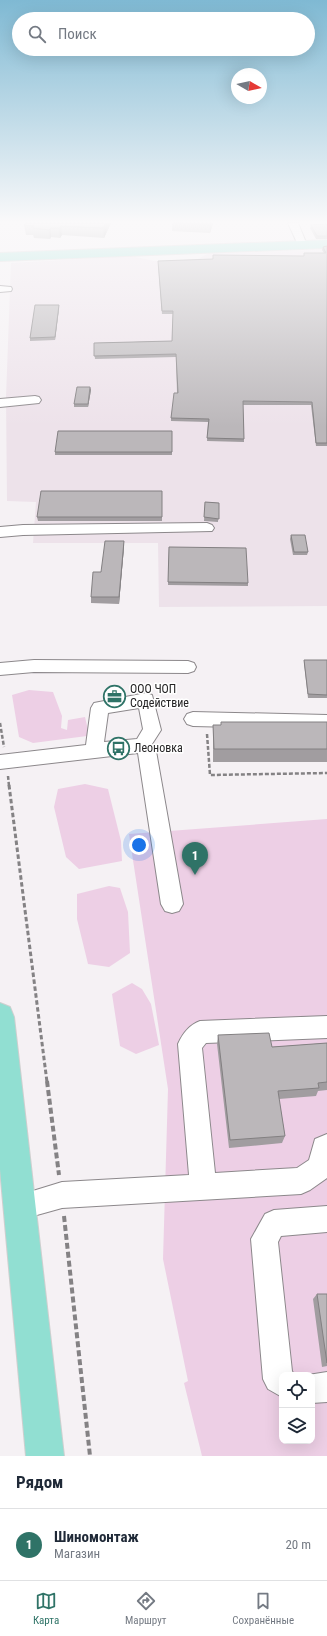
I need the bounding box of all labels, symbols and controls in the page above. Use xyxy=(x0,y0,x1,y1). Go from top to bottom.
search box xyxy=(12,12,315,56)
icon: search xyxy=(26,23,48,45)
text: Поиск xyxy=(58,25,97,43)
north arrow xyxy=(231,68,267,104)
place label: ООО ЧОП Содействие xyxy=(130,682,189,710)
office icon: ООО ЧОП Содействие xyxy=(102,683,128,709)
bus stop icon: Леоновка xyxy=(105,735,131,761)
place label: Леоновка xyxy=(134,741,183,755)
your location xyxy=(129,835,149,855)
pin: 1 xyxy=(182,842,208,875)
map controls xyxy=(279,1372,315,1444)
button: locate xyxy=(279,1372,315,1408)
button: layers xyxy=(279,1408,315,1444)
text: Рядом xyxy=(16,1472,63,1492)
text: Шиномонтаж xyxy=(54,1528,139,1546)
text: 1 xyxy=(26,1537,32,1552)
text: 20 m xyxy=(285,1537,311,1552)
text: Магазин xyxy=(54,1546,100,1561)
tab: Карта xyxy=(33,1590,59,1627)
tab: Маршрут xyxy=(125,1590,166,1627)
tab: Сохранённые xyxy=(232,1590,294,1627)

